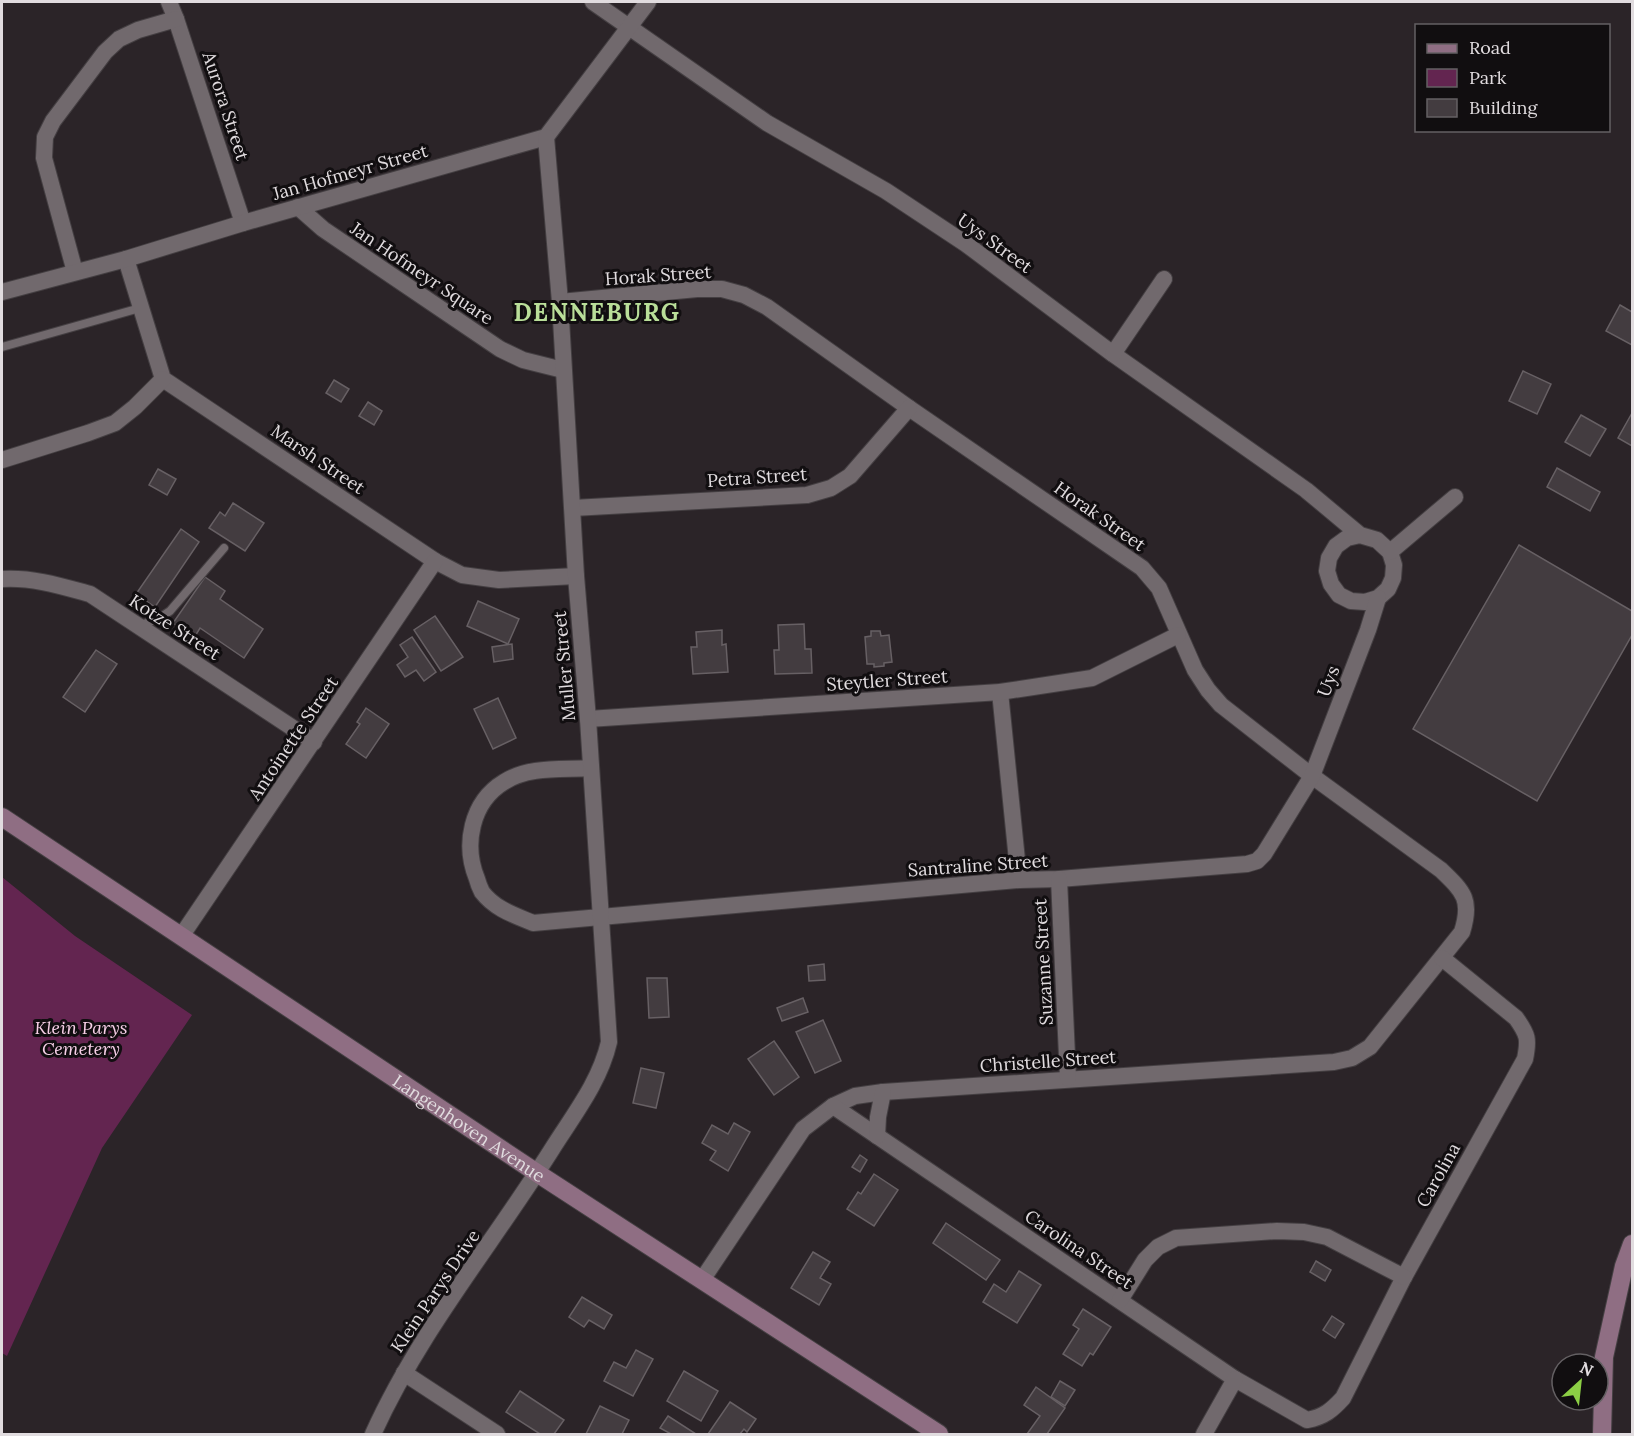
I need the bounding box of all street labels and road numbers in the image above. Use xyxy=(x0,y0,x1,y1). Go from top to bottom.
street label: Aurora Street xyxy=(197,48,254,163)
street label: Jan Hofmeyr Street xyxy=(269,139,430,205)
street label: Uys Street xyxy=(953,208,1037,278)
street label: Jan Hofmeyr Square xyxy=(345,216,498,329)
street label: Horak Street xyxy=(604,260,712,290)
street label: Marsh Street xyxy=(267,419,369,499)
street label: Petra Street xyxy=(706,462,808,492)
street label: Horak Street xyxy=(1050,476,1150,556)
street label: Kotze Street xyxy=(125,589,225,665)
street label: Muller Street xyxy=(548,610,580,722)
street label: Uys xyxy=(1312,662,1344,700)
street label: Steytler Street xyxy=(826,664,948,696)
street label: Antoinette Street xyxy=(242,672,343,805)
street label: Santraline Street xyxy=(907,849,1049,881)
street label: Suzanne Street xyxy=(1028,898,1058,1026)
street label: Christelle Street xyxy=(979,1045,1117,1077)
street label: Langenhoven Avenue xyxy=(388,1069,550,1187)
street label: Carolina xyxy=(1411,1139,1465,1211)
street label: Carolina Street xyxy=(1020,1204,1138,1294)
street label: Klein Parys Drive xyxy=(385,1225,485,1357)

